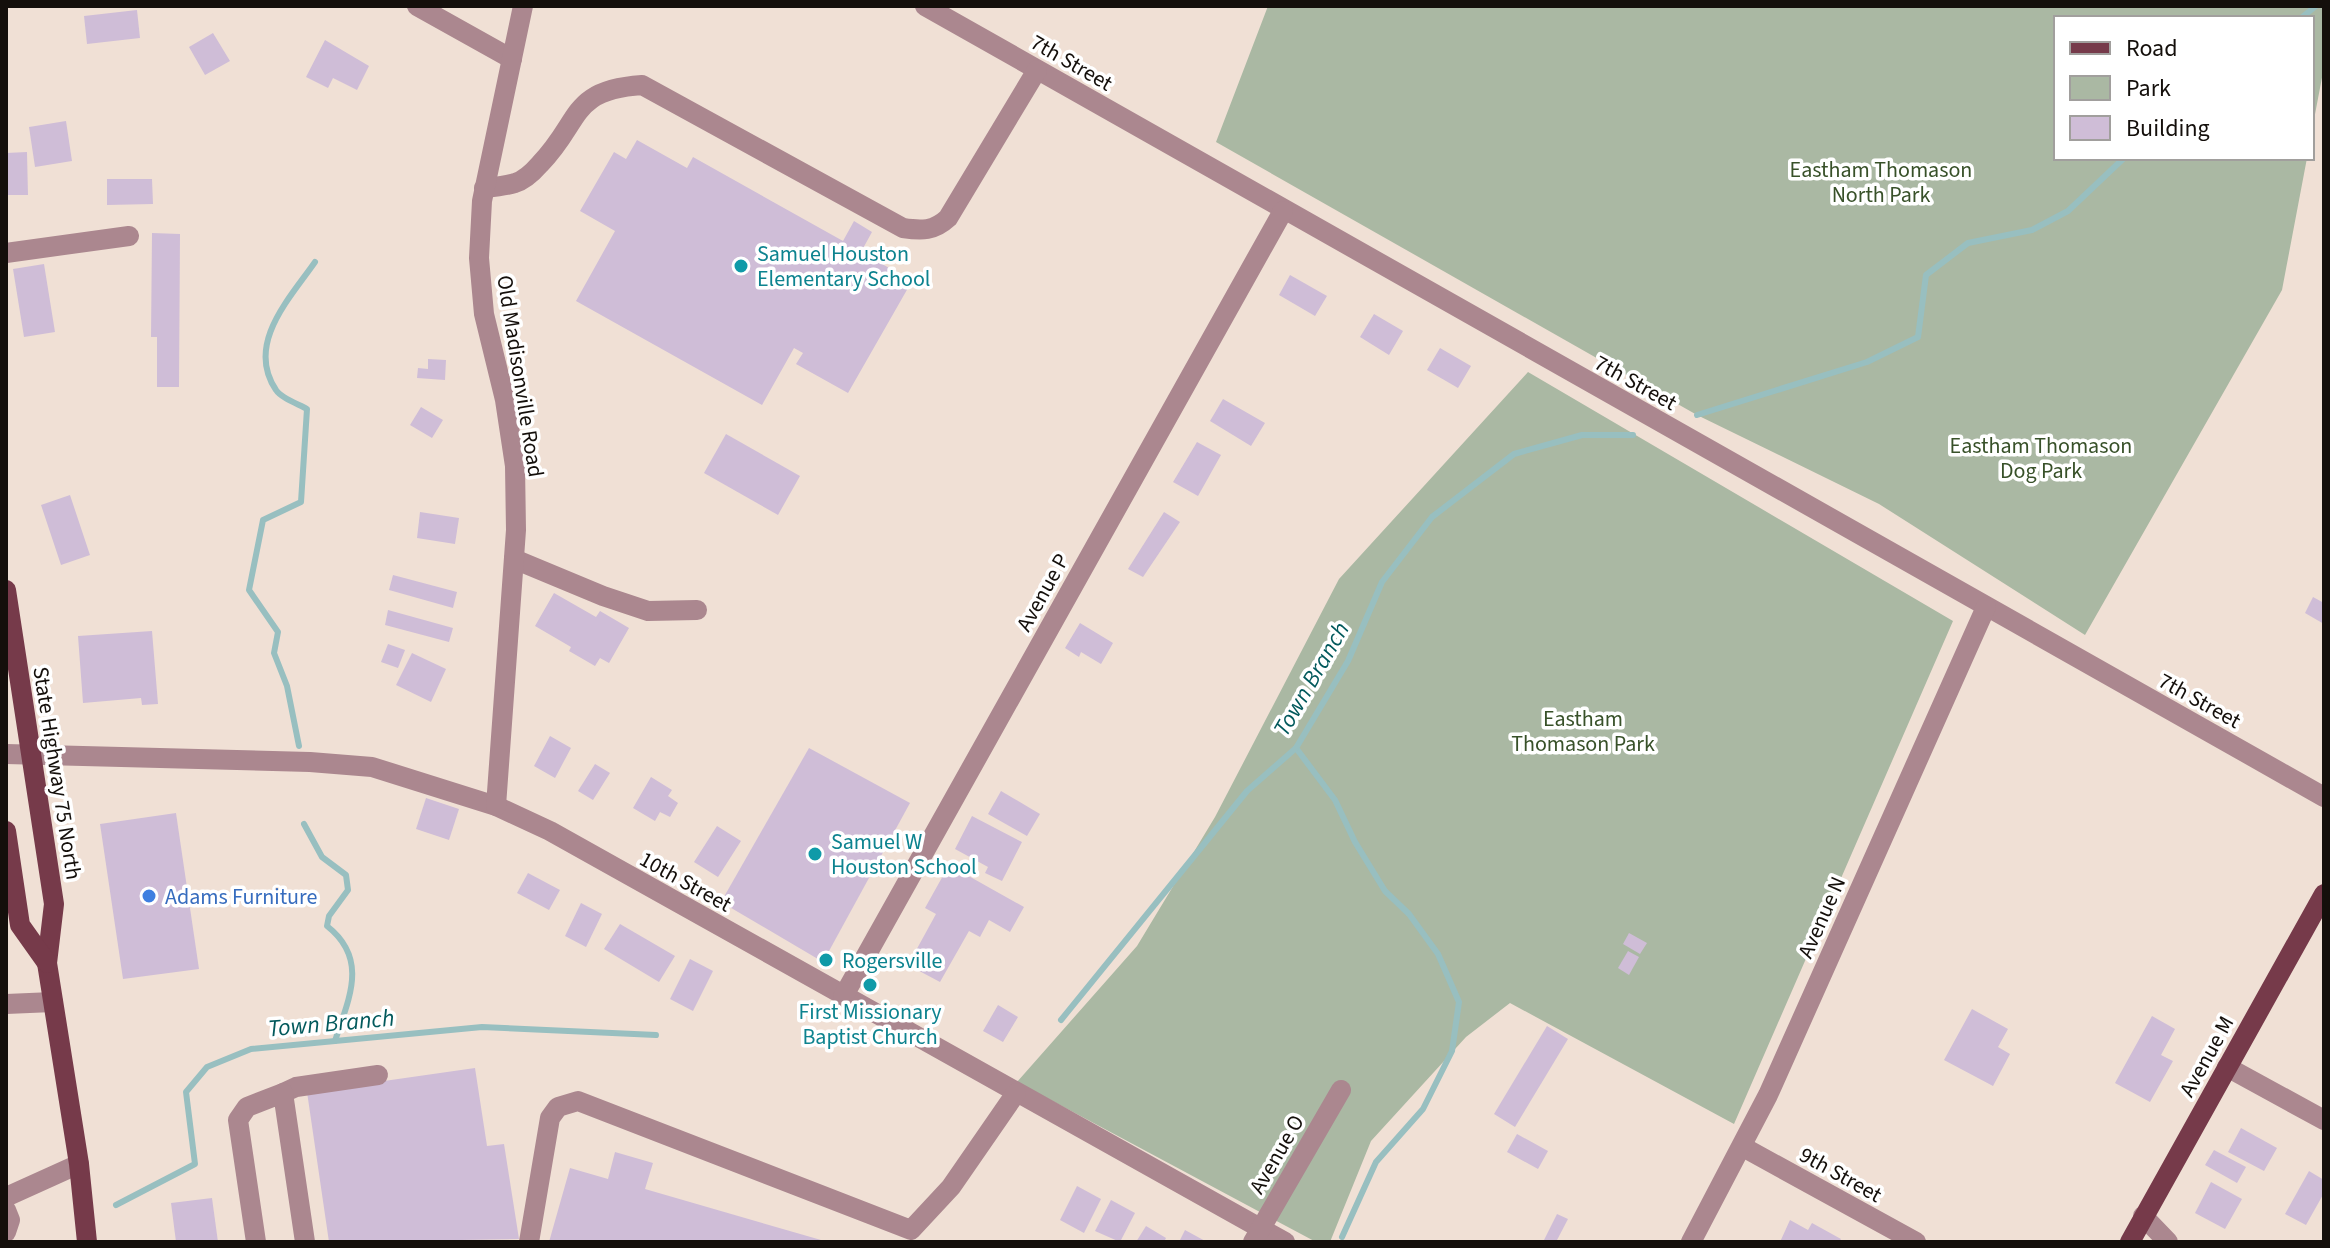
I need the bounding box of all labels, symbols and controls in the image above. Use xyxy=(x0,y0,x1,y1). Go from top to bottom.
legend xyxy=(2054,16,2314,160)
street label: 7th Street xyxy=(1025,27,1119,99)
text: Road xyxy=(2126,31,2178,66)
text: Park xyxy=(2126,71,2171,106)
text: Building xyxy=(2126,111,2210,146)
park label: Eastham Thomason North Park xyxy=(1790,154,1972,211)
place label: Samuel Houston Elementary School xyxy=(757,238,930,295)
marker: Samuel Houston Elementary School xyxy=(732,257,750,275)
street label: Old Madisonville Road xyxy=(488,273,552,479)
street label: 7th Street xyxy=(1588,347,1683,419)
park label: Eastham Thomason Dog Park xyxy=(1950,430,2132,487)
street label: Avenue P xyxy=(1008,548,1077,637)
water label: Town Branch xyxy=(1265,615,1358,743)
street label: State Highway 75 North xyxy=(24,664,90,882)
street label: 7th Street xyxy=(2152,665,2247,737)
park label: Eastham Thomason Park xyxy=(1511,703,1655,760)
place label: Samuel W Houston School xyxy=(831,826,977,883)
street label: 10th Street xyxy=(634,843,738,921)
marker: Samuel W Houston School xyxy=(806,845,824,863)
street label: Avenue N xyxy=(1790,871,1854,963)
place label: Adams Furniture xyxy=(165,881,317,913)
marker: Adams Furniture xyxy=(140,887,158,905)
place label: Rogersville xyxy=(842,945,943,977)
marker: Rogersville xyxy=(817,951,835,969)
marker: First Missionary Baptist Church xyxy=(861,976,879,994)
place label: First Missionary Baptist Church xyxy=(798,996,942,1053)
water label: Town Branch xyxy=(266,1001,396,1046)
street label: Avenue M xyxy=(2171,1010,2242,1103)
street label: Avenue O xyxy=(1241,1109,1312,1200)
street label: 9th Street xyxy=(1793,1139,1888,1211)

